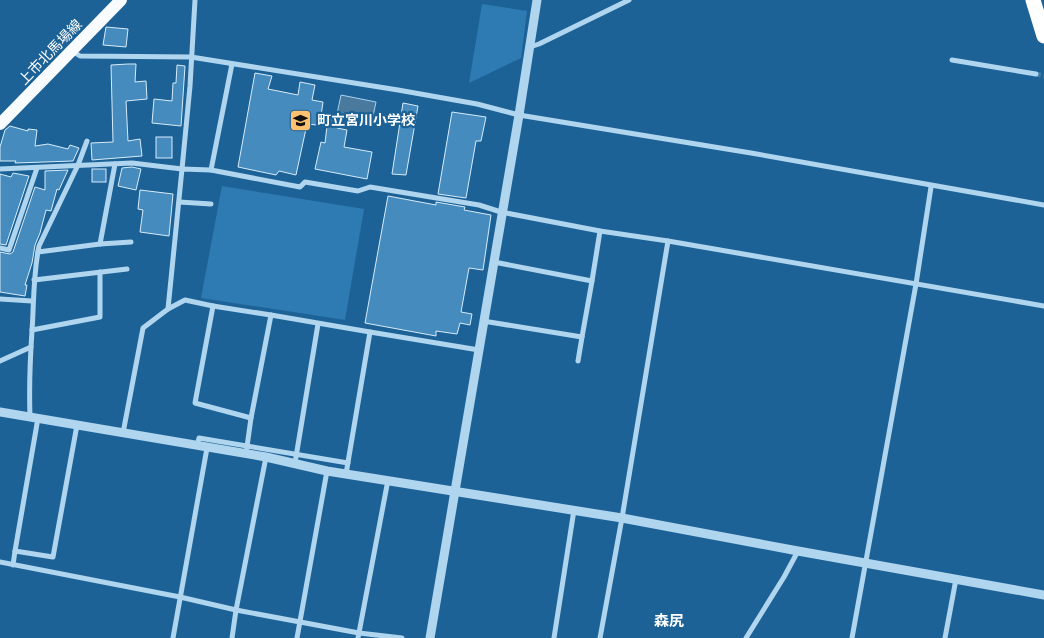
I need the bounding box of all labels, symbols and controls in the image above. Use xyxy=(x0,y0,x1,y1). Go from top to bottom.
street label: 上市北馬場線 xyxy=(14,16,86,88)
school or university icon: 町立宮川小学校 xyxy=(289,108,313,132)
place label: 町立宮川小学校 xyxy=(317,111,415,129)
district label: 森尻 xyxy=(654,611,684,630)

